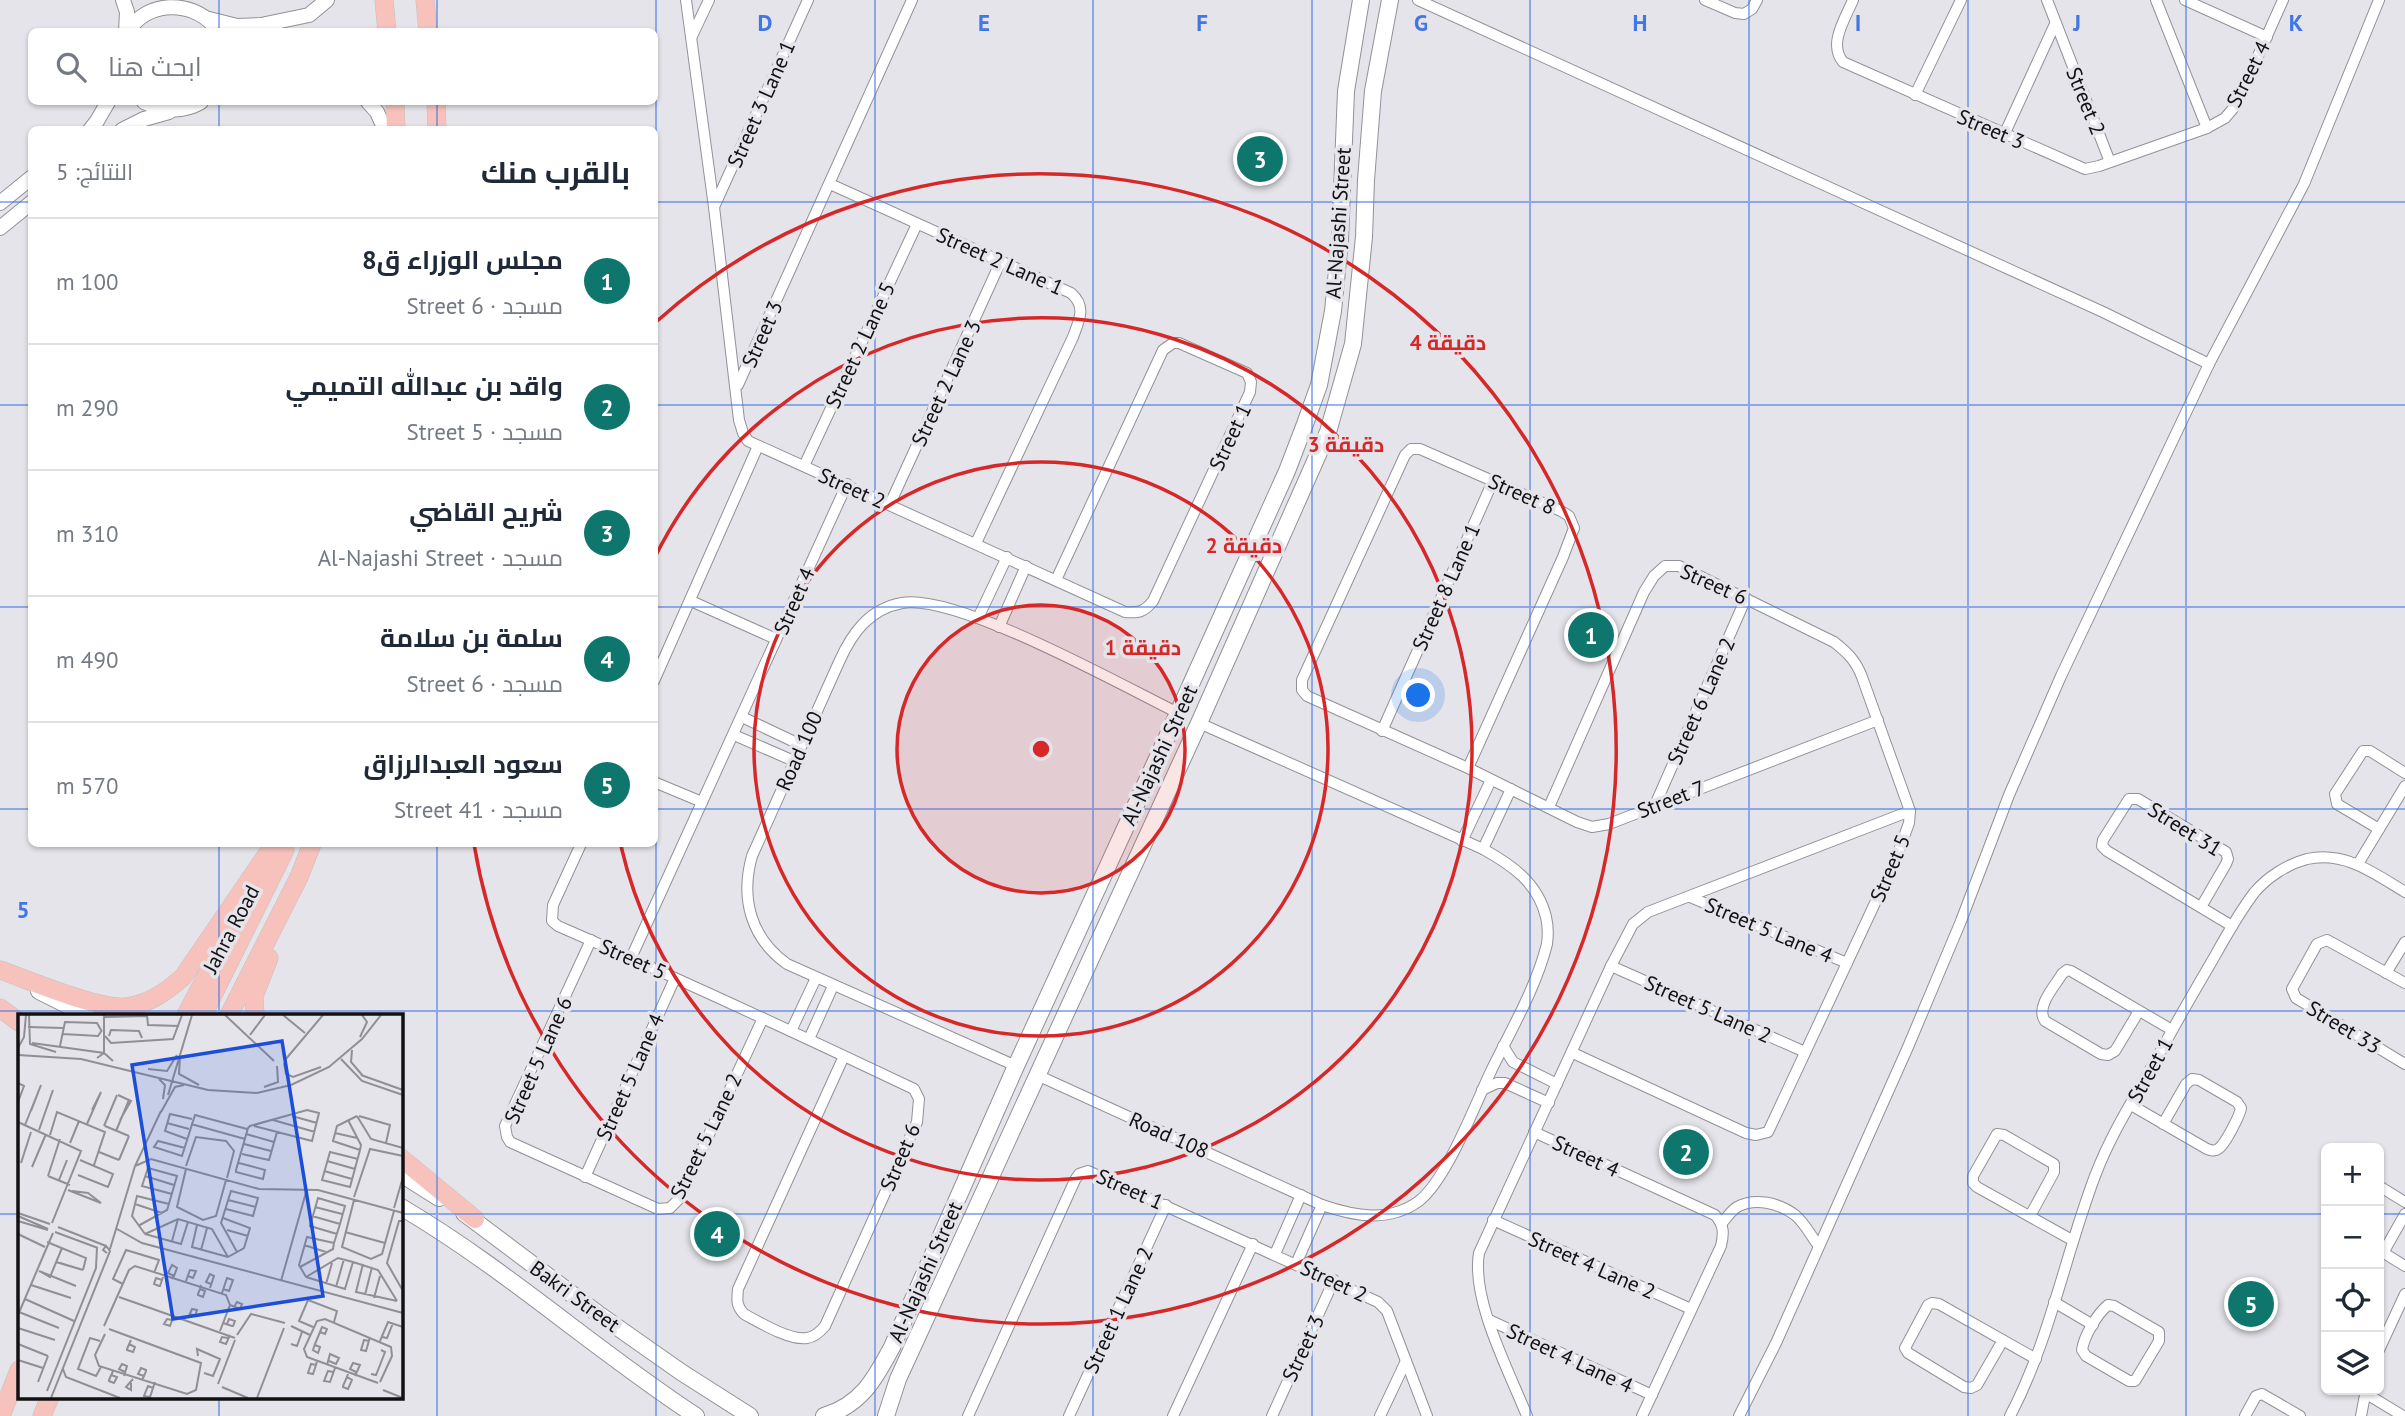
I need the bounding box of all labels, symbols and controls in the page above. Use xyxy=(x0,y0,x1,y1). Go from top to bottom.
text: D xyxy=(758,8,772,37)
text: E xyxy=(978,8,990,37)
text: F xyxy=(1196,8,1208,37)
text: G xyxy=(1414,8,1428,37)
text: H xyxy=(1633,8,1647,37)
text: I xyxy=(1855,8,1861,37)
text: J xyxy=(2072,8,2081,37)
text: K xyxy=(2289,8,2303,37)
search box xyxy=(28,28,658,105)
street label: Street 3 Lane 1 xyxy=(721,36,801,172)
street label: Street 4 xyxy=(2220,36,2276,112)
icon: search xyxy=(52,48,90,86)
text: ابحث هنا xyxy=(108,50,202,83)
street label: Street 2 xyxy=(2060,63,2112,139)
street label: Street 3 xyxy=(1953,103,2029,155)
pin: 3 xyxy=(1237,133,1283,185)
street label: Al-Najashi Street xyxy=(1319,146,1357,300)
text: بالقرب منك xyxy=(481,152,630,191)
text: النتائج: 5 xyxy=(56,157,133,186)
street label: Street 2 Lane 1 xyxy=(932,221,1068,301)
text: مجلس الوزراء ق8 xyxy=(362,243,563,276)
text: 100 m xyxy=(56,267,118,296)
text: 1 xyxy=(600,267,614,296)
street label: Street 2 Lane 5 xyxy=(819,278,901,412)
text: مسجد · Street 6 xyxy=(406,291,563,320)
street label: Street 3 xyxy=(735,296,789,372)
street label: Street 2 Lane 3 xyxy=(905,316,987,450)
text: 4 دقيقة xyxy=(1410,329,1486,356)
text: واقد بن عبدالله التميمي xyxy=(286,369,563,402)
text: 290 m xyxy=(56,393,118,422)
text: 2 xyxy=(600,393,614,422)
street label: Street 1 xyxy=(1203,399,1257,475)
text: مسجد · Street 5 xyxy=(406,417,563,446)
text: 3 دقيقة xyxy=(1308,431,1384,458)
street label: Street 2 xyxy=(814,461,890,515)
street label: Street 8 xyxy=(1484,467,1560,521)
text: شريح القاضي xyxy=(409,495,563,528)
text: 310 m xyxy=(56,519,118,548)
text: 3 xyxy=(600,519,614,548)
street label: Street 8 Lane 1 xyxy=(1406,519,1486,655)
text: 2 دقيقة xyxy=(1206,532,1282,559)
text: مسجد · Al-Najashi Street xyxy=(318,543,563,572)
street label: Street 6 xyxy=(1676,557,1752,611)
street label: Street 4 xyxy=(767,563,821,639)
pin: 1 xyxy=(1568,609,1614,661)
text: سلمة بن سلامة xyxy=(380,621,563,654)
street label: Street 6 Lane 2 xyxy=(1661,633,1741,769)
text: 1 دقيقة xyxy=(1105,634,1181,661)
text: 490 m xyxy=(56,645,118,674)
text: 4 xyxy=(600,645,614,674)
text: مسجد · Street 6 xyxy=(406,669,563,698)
your location xyxy=(1401,678,1435,712)
street label: Al-Najashi Street xyxy=(1115,681,1203,829)
street label: Road 100 xyxy=(770,707,828,795)
centre of rings xyxy=(1029,737,1053,761)
text: سعود العبدالرزاق xyxy=(363,747,563,780)
text: 570 m xyxy=(56,771,118,800)
text: 5 xyxy=(600,771,614,800)
street label: Street 7 xyxy=(1633,774,1709,824)
text: مسجد · Street 41 xyxy=(394,795,563,824)
street label: Street 31 xyxy=(2143,796,2227,862)
street label: Street 5 xyxy=(1864,830,1916,906)
street label: Jahra Road xyxy=(196,880,265,978)
street label: Street 5 Lane 4 xyxy=(1701,891,1837,969)
text: 5 xyxy=(16,895,30,924)
street label: Street 5 xyxy=(595,932,671,986)
street label: Street 5 Lane 2 xyxy=(1640,969,1776,1049)
street label: Street 5 Lane 6 xyxy=(498,992,578,1128)
street label: Street 33 xyxy=(2302,994,2386,1060)
street label: Street 5 Lane 4 xyxy=(590,1009,670,1145)
inset map xyxy=(18,1014,402,1398)
street label: Street 1 xyxy=(2121,1033,2179,1107)
street label: Street 5 Lane 2 xyxy=(664,1069,748,1203)
street label: Road 108 xyxy=(1125,1106,1213,1164)
street label: Street 6 xyxy=(874,1119,926,1195)
pin: 2 xyxy=(1663,1126,1709,1178)
street label: Street 4 xyxy=(1548,1129,1624,1183)
map controls xyxy=(2321,1143,2384,1395)
button: + xyxy=(2321,1143,2384,1206)
street label: Street 1 xyxy=(1092,1162,1168,1216)
street label: Al-Najashi Street xyxy=(882,1197,968,1347)
button: − xyxy=(2321,1206,2384,1269)
pin: 4 xyxy=(694,1208,740,1260)
street label: Street 4 Lane 2 xyxy=(1524,1225,1660,1305)
street label: Street 1 Lane 2 xyxy=(1077,1243,1159,1377)
street label: Bakri Street xyxy=(525,1254,625,1338)
street label: Street 2 xyxy=(1296,1254,1372,1308)
button: locate xyxy=(2321,1269,2384,1332)
pin: 5 xyxy=(2228,1278,2274,1330)
street label: Street 3 xyxy=(1276,1310,1330,1386)
street label: Street 4 Lane 4 xyxy=(1503,1317,1637,1399)
button: layers xyxy=(2321,1332,2384,1395)

